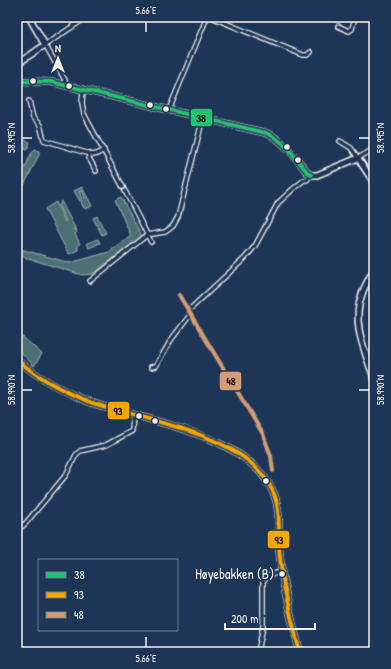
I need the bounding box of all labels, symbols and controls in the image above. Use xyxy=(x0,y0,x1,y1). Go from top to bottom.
text: 5.66°E xyxy=(135,4,157,17)
north arrow xyxy=(38,38,78,78)
text: N xyxy=(55,41,61,55)
unlabelled marker xyxy=(28,76,38,86)
unlabelled marker xyxy=(64,81,74,91)
unlabelled marker xyxy=(145,100,155,110)
unlabelled marker xyxy=(161,104,171,114)
line badge: 38 xyxy=(190,108,213,127)
text: 38 xyxy=(196,111,206,125)
text: 58.995°N xyxy=(5,123,18,153)
text: 58.995°N xyxy=(374,123,387,153)
unlabelled marker xyxy=(282,142,292,152)
unlabelled marker xyxy=(293,155,303,165)
line badge: 48 xyxy=(219,371,242,391)
text: 48 xyxy=(227,374,236,388)
text: 58.990°N xyxy=(5,375,18,405)
text: 58.990°N xyxy=(374,375,387,405)
line badge: 93 xyxy=(107,401,130,420)
text: 93 xyxy=(114,404,123,418)
unlabelled marker xyxy=(134,411,144,421)
unlabelled marker xyxy=(150,416,160,426)
unlabelled marker xyxy=(261,476,271,486)
line badge: 93 xyxy=(267,530,290,549)
text: 93 xyxy=(275,533,284,547)
legend xyxy=(38,559,178,631)
place label: Høyebakken (B) xyxy=(195,564,274,584)
text: 38 xyxy=(74,566,85,583)
marker: Høyebakken (B) xyxy=(277,569,287,579)
text: 93 xyxy=(74,586,84,603)
scale bar xyxy=(225,605,315,631)
text: 48 xyxy=(74,606,84,623)
text: 200 m xyxy=(231,610,258,627)
text: 5.66°E xyxy=(135,652,157,665)

